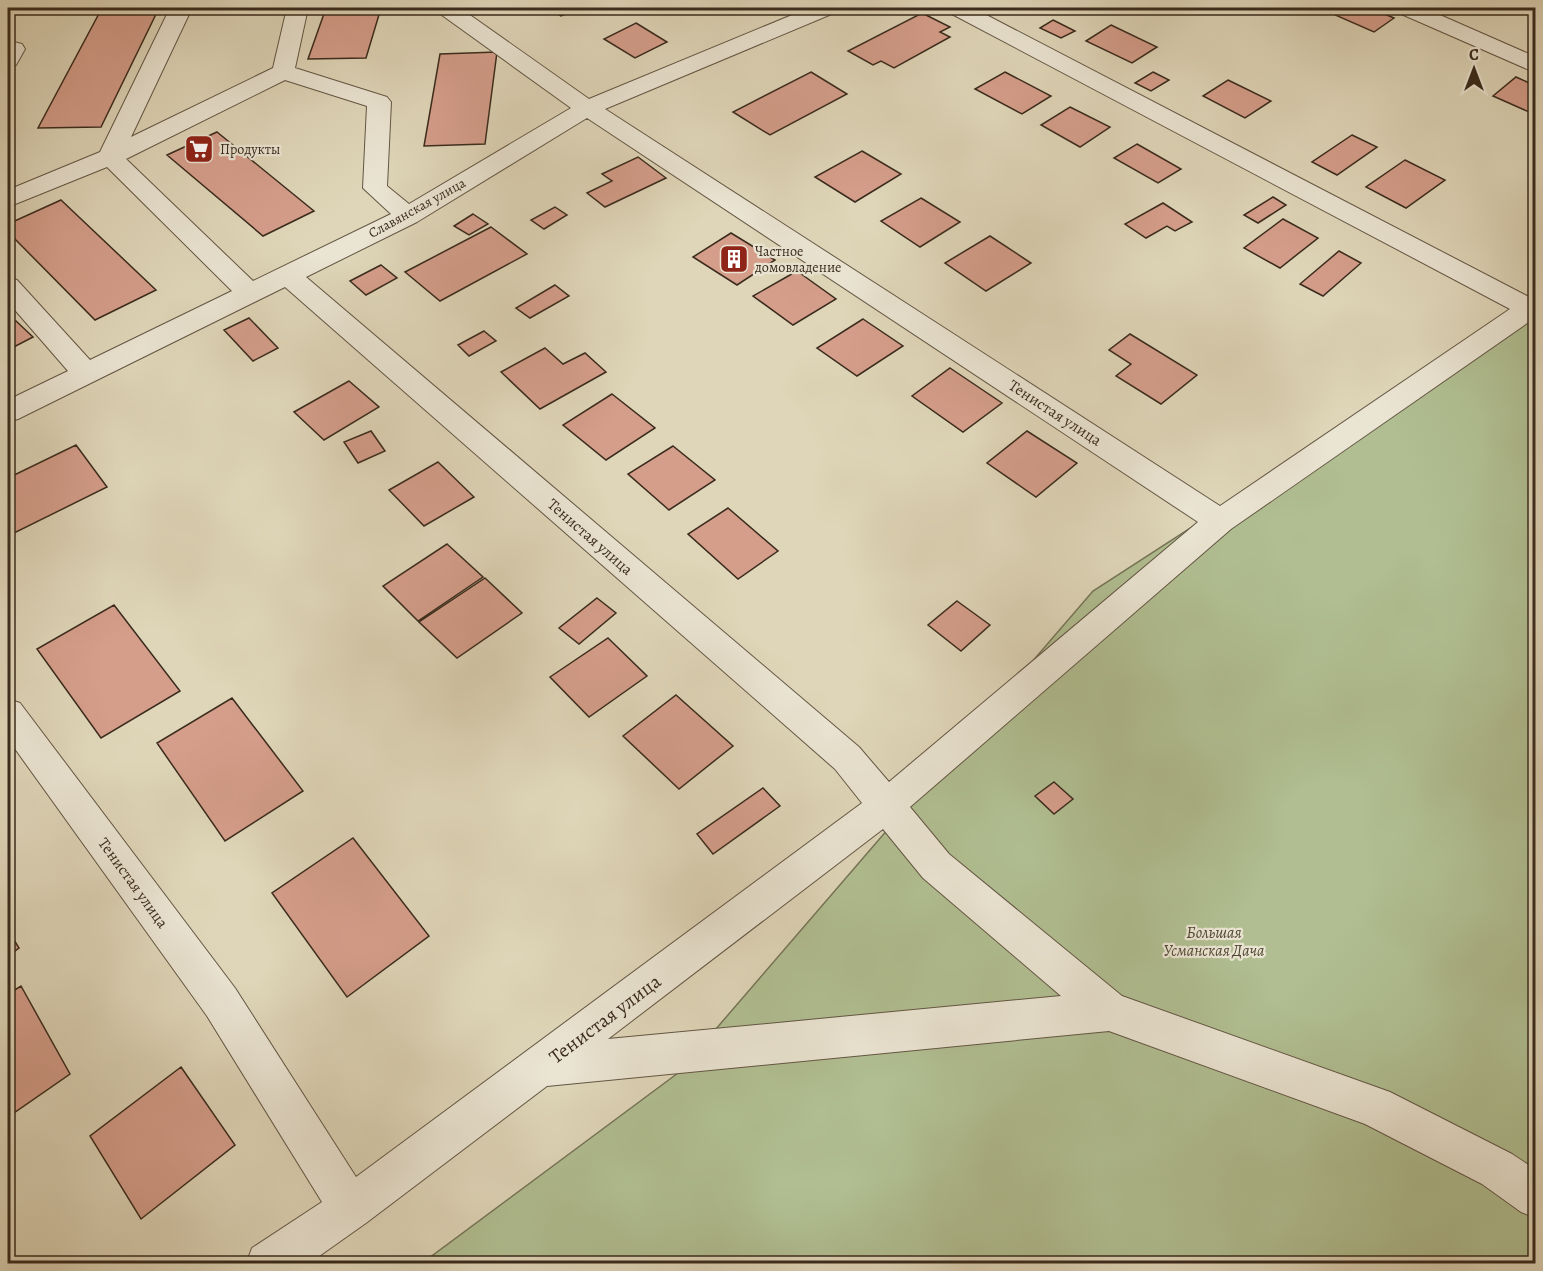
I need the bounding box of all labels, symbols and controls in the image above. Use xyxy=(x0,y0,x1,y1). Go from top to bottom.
north arrow xyxy=(1444,39,1504,99)
text: С xyxy=(1469,44,1479,66)
supermarket icon: Продукты xyxy=(183,133,215,165)
place label: Продукты xyxy=(220,140,280,159)
street label: Славянская улица xyxy=(365,173,470,243)
place label: Частное домовладение xyxy=(754,242,841,277)
building icon: Частное домовладение xyxy=(718,243,750,275)
street label: Тенистая улица xyxy=(1004,375,1106,452)
street label: Тенистая улица xyxy=(542,494,638,581)
street label: Тенистая улица xyxy=(93,833,174,933)
park label: Большая Усманская Дача xyxy=(1164,922,1264,962)
street label: Тенистая улица xyxy=(544,968,667,1070)

